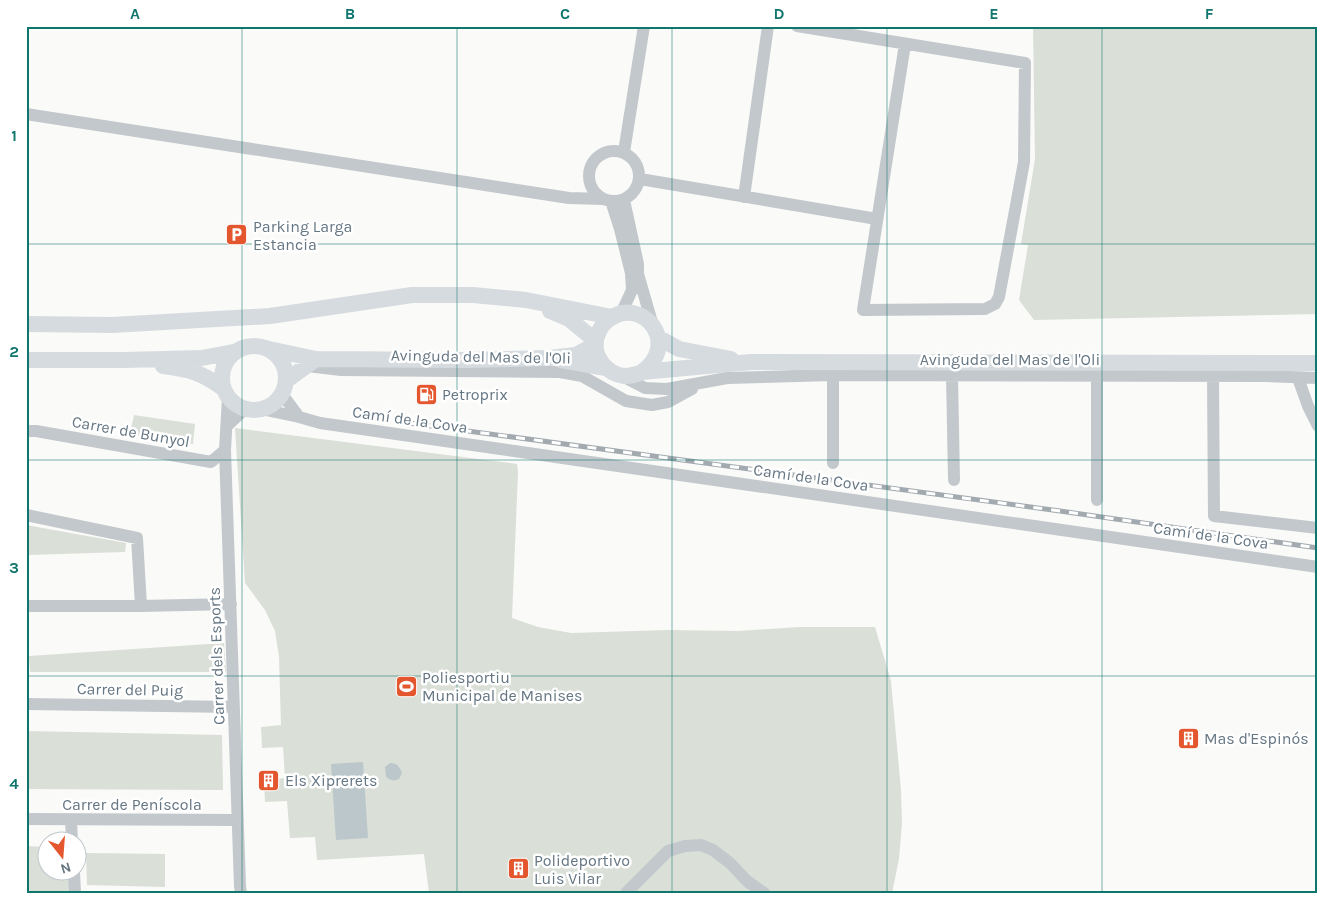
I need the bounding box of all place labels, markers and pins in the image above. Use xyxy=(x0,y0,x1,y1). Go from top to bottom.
place label: Parking Larga Estancia xyxy=(253,217,352,254)
parking icon: Parking Larga Estancia xyxy=(225,223,249,247)
fuel station icon: Petroprix xyxy=(414,382,438,406)
place label: Petroprix xyxy=(442,385,508,404)
place label: Poliesportiu Municipal de Manises xyxy=(422,668,582,705)
sports icon: Poliesportiu Municipal de Manises xyxy=(394,674,418,698)
building icon: Mas d'Espinós xyxy=(1176,726,1200,750)
place label: Mas d'Espinós xyxy=(1204,729,1309,748)
building icon: Els Xiprerets xyxy=(257,768,281,792)
place label: Els Xiprerets xyxy=(285,771,378,790)
place label: Polideportivo Luis Vilar xyxy=(534,851,630,888)
building icon: Polideportivo Luis Vilar xyxy=(506,857,530,881)

